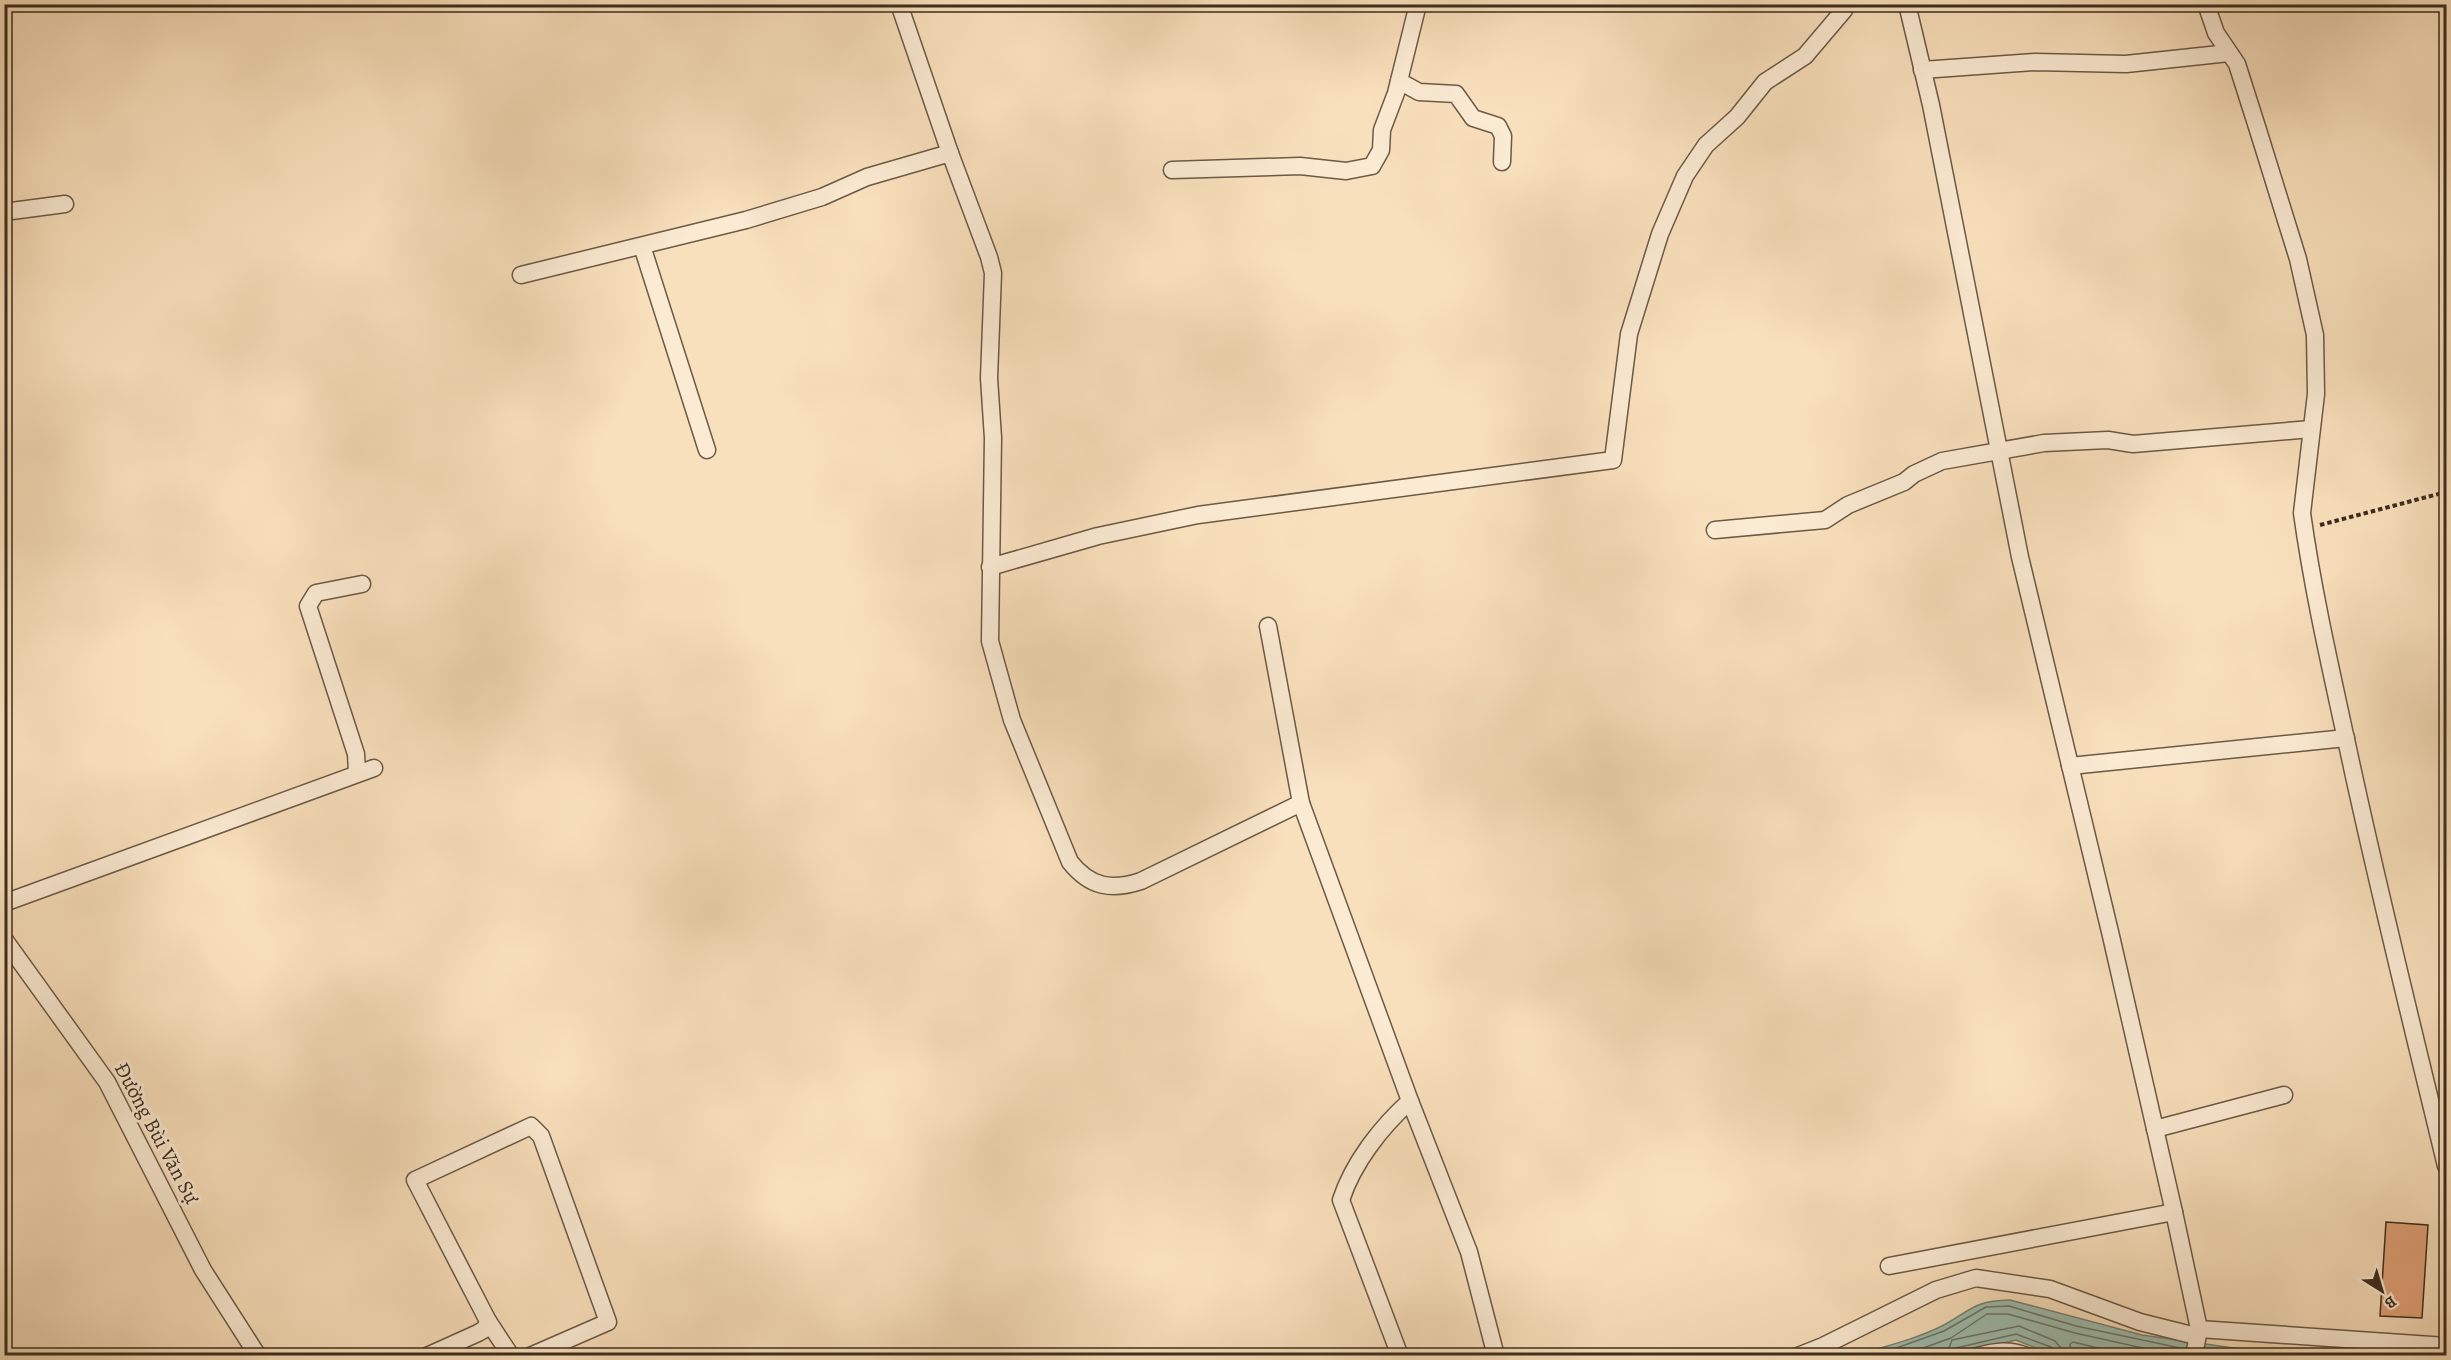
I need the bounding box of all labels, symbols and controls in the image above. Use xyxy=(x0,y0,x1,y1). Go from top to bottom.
street label: Đường Bùi Văn Sự xyxy=(108,1057,206,1209)
north arrow xyxy=(2352,1261,2412,1321)
text: B xyxy=(2380,1290,2401,1314)

